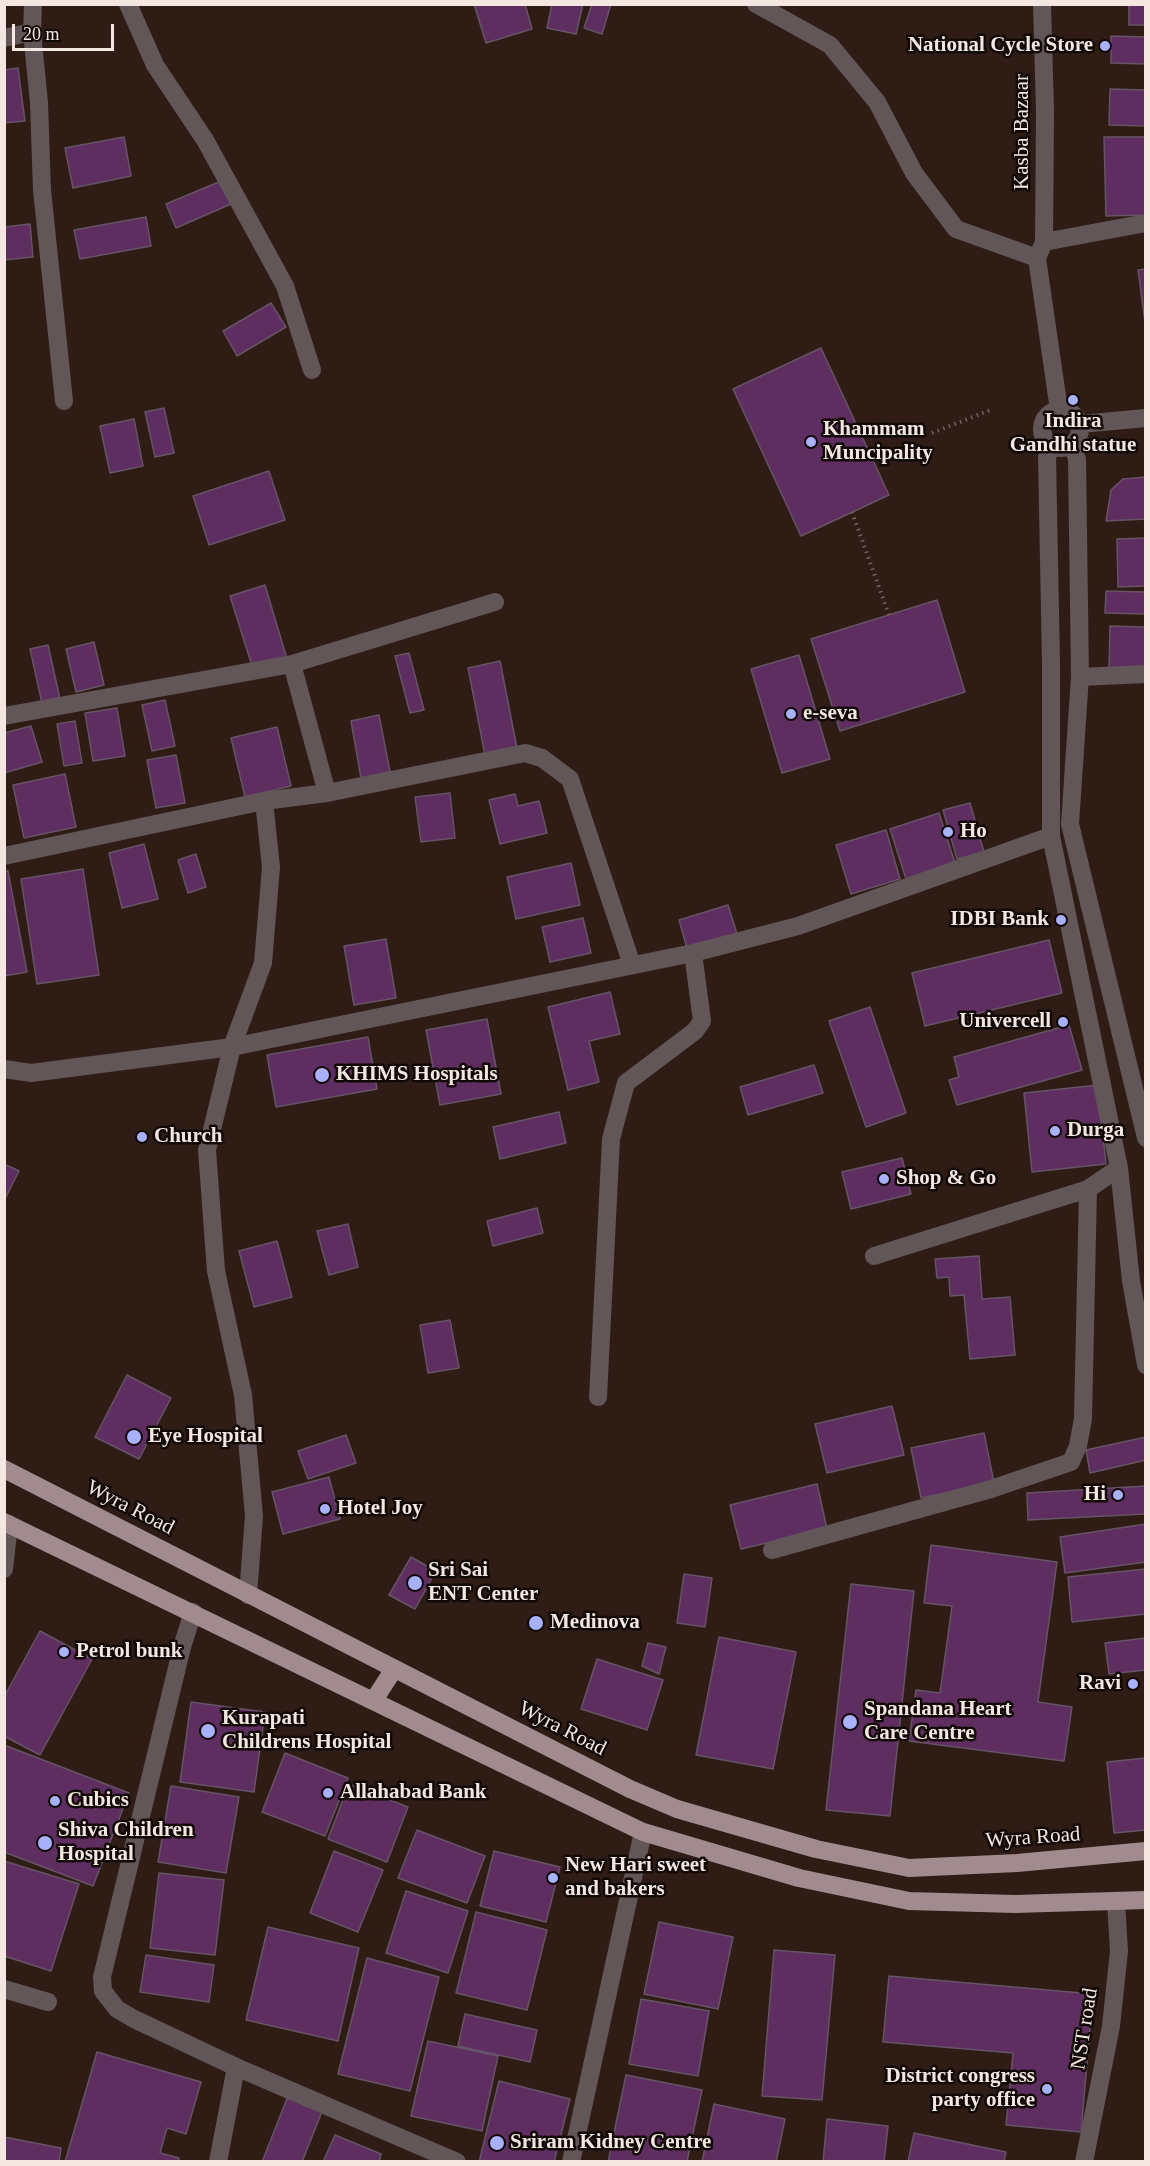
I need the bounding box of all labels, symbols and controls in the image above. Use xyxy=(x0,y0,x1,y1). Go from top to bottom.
scale bar xyxy=(15,12,117,50)
text: 20 m xyxy=(23,24,60,44)
place label: National Cycle Store xyxy=(908,33,1093,59)
marker: National Cycle Store xyxy=(1098,39,1112,53)
street label: Kasba Bazaar xyxy=(1009,74,1035,190)
marker: Indira Gandhi statue xyxy=(1066,393,1080,407)
place label: Indira Gandhi statue xyxy=(1010,409,1136,459)
place label: Khammam Muncipality xyxy=(823,417,933,467)
marker: Khammam Muncipality xyxy=(804,435,818,449)
place label: e-seva xyxy=(803,701,858,727)
marker: e-seva xyxy=(784,707,798,721)
place label: Ho xyxy=(960,819,987,845)
marker: Ho xyxy=(941,825,955,839)
place label: IDBI Bank xyxy=(950,907,1049,933)
marker: IDBI Bank xyxy=(1054,913,1068,927)
place label: Univercell xyxy=(959,1009,1051,1035)
marker: Univercell xyxy=(1056,1015,1070,1029)
place label: KHIMS Hospitals xyxy=(336,1062,498,1088)
marker: KHIMS Hospitals xyxy=(313,1066,331,1084)
place label: Durga xyxy=(1067,1118,1124,1144)
place label: Church xyxy=(154,1124,222,1150)
marker: Durga xyxy=(1048,1124,1062,1138)
marker: Church xyxy=(135,1130,149,1144)
place label: Shop & Go xyxy=(896,1166,996,1192)
marker: Shop & Go xyxy=(877,1172,891,1186)
place label: Eye Hospital xyxy=(148,1424,263,1450)
marker: Eye Hospital xyxy=(125,1428,143,1446)
street label: Wyra Road xyxy=(82,1475,178,1541)
place label: Hi xyxy=(1084,1482,1106,1508)
marker: Hi xyxy=(1111,1488,1125,1502)
place label: Hotel Joy xyxy=(337,1496,423,1522)
marker: Hotel Joy xyxy=(318,1502,332,1516)
place label: Sri Sai ENT Center xyxy=(428,1558,538,1608)
marker: Sri Sai ENT Center xyxy=(406,1574,424,1592)
place label: Medinova xyxy=(550,1610,640,1636)
marker: Medinova xyxy=(527,1614,545,1632)
place label: Petrol bunk xyxy=(76,1639,182,1665)
marker: Petrol bunk xyxy=(57,1645,71,1659)
place label: Ravi xyxy=(1079,1671,1121,1697)
marker: Ravi xyxy=(1126,1677,1140,1691)
street label: Wyra Road xyxy=(514,1696,610,1762)
place label: Spandana Heart Care Centre xyxy=(864,1697,1012,1747)
place label: Kurapati Childrens Hospital xyxy=(222,1706,391,1756)
marker: Spandana Heart Care Centre xyxy=(841,1713,859,1731)
marker: Kurapati Childrens Hospital xyxy=(199,1722,217,1740)
place label: Allahabad Bank xyxy=(340,1780,486,1806)
marker: Allahabad Bank xyxy=(321,1786,335,1800)
place label: Cubics xyxy=(67,1788,129,1814)
marker: Cubics xyxy=(48,1794,62,1808)
place label: Shiva Children Hospital xyxy=(58,1818,194,1868)
street label: Wyra Road xyxy=(985,1822,1081,1854)
marker: Shiva Children Hospital xyxy=(36,1834,54,1852)
place label: New Hari sweet and bakers xyxy=(565,1853,706,1903)
marker: New Hari sweet and bakers xyxy=(546,1871,560,1885)
street label: NST road xyxy=(1066,1986,1104,2072)
place label: District congress party office xyxy=(886,2064,1035,2114)
marker: District congress party office xyxy=(1040,2082,1054,2096)
place label: Sriram Kidney Centre xyxy=(510,2130,711,2156)
marker: Sriram Kidney Centre xyxy=(488,2134,506,2152)

